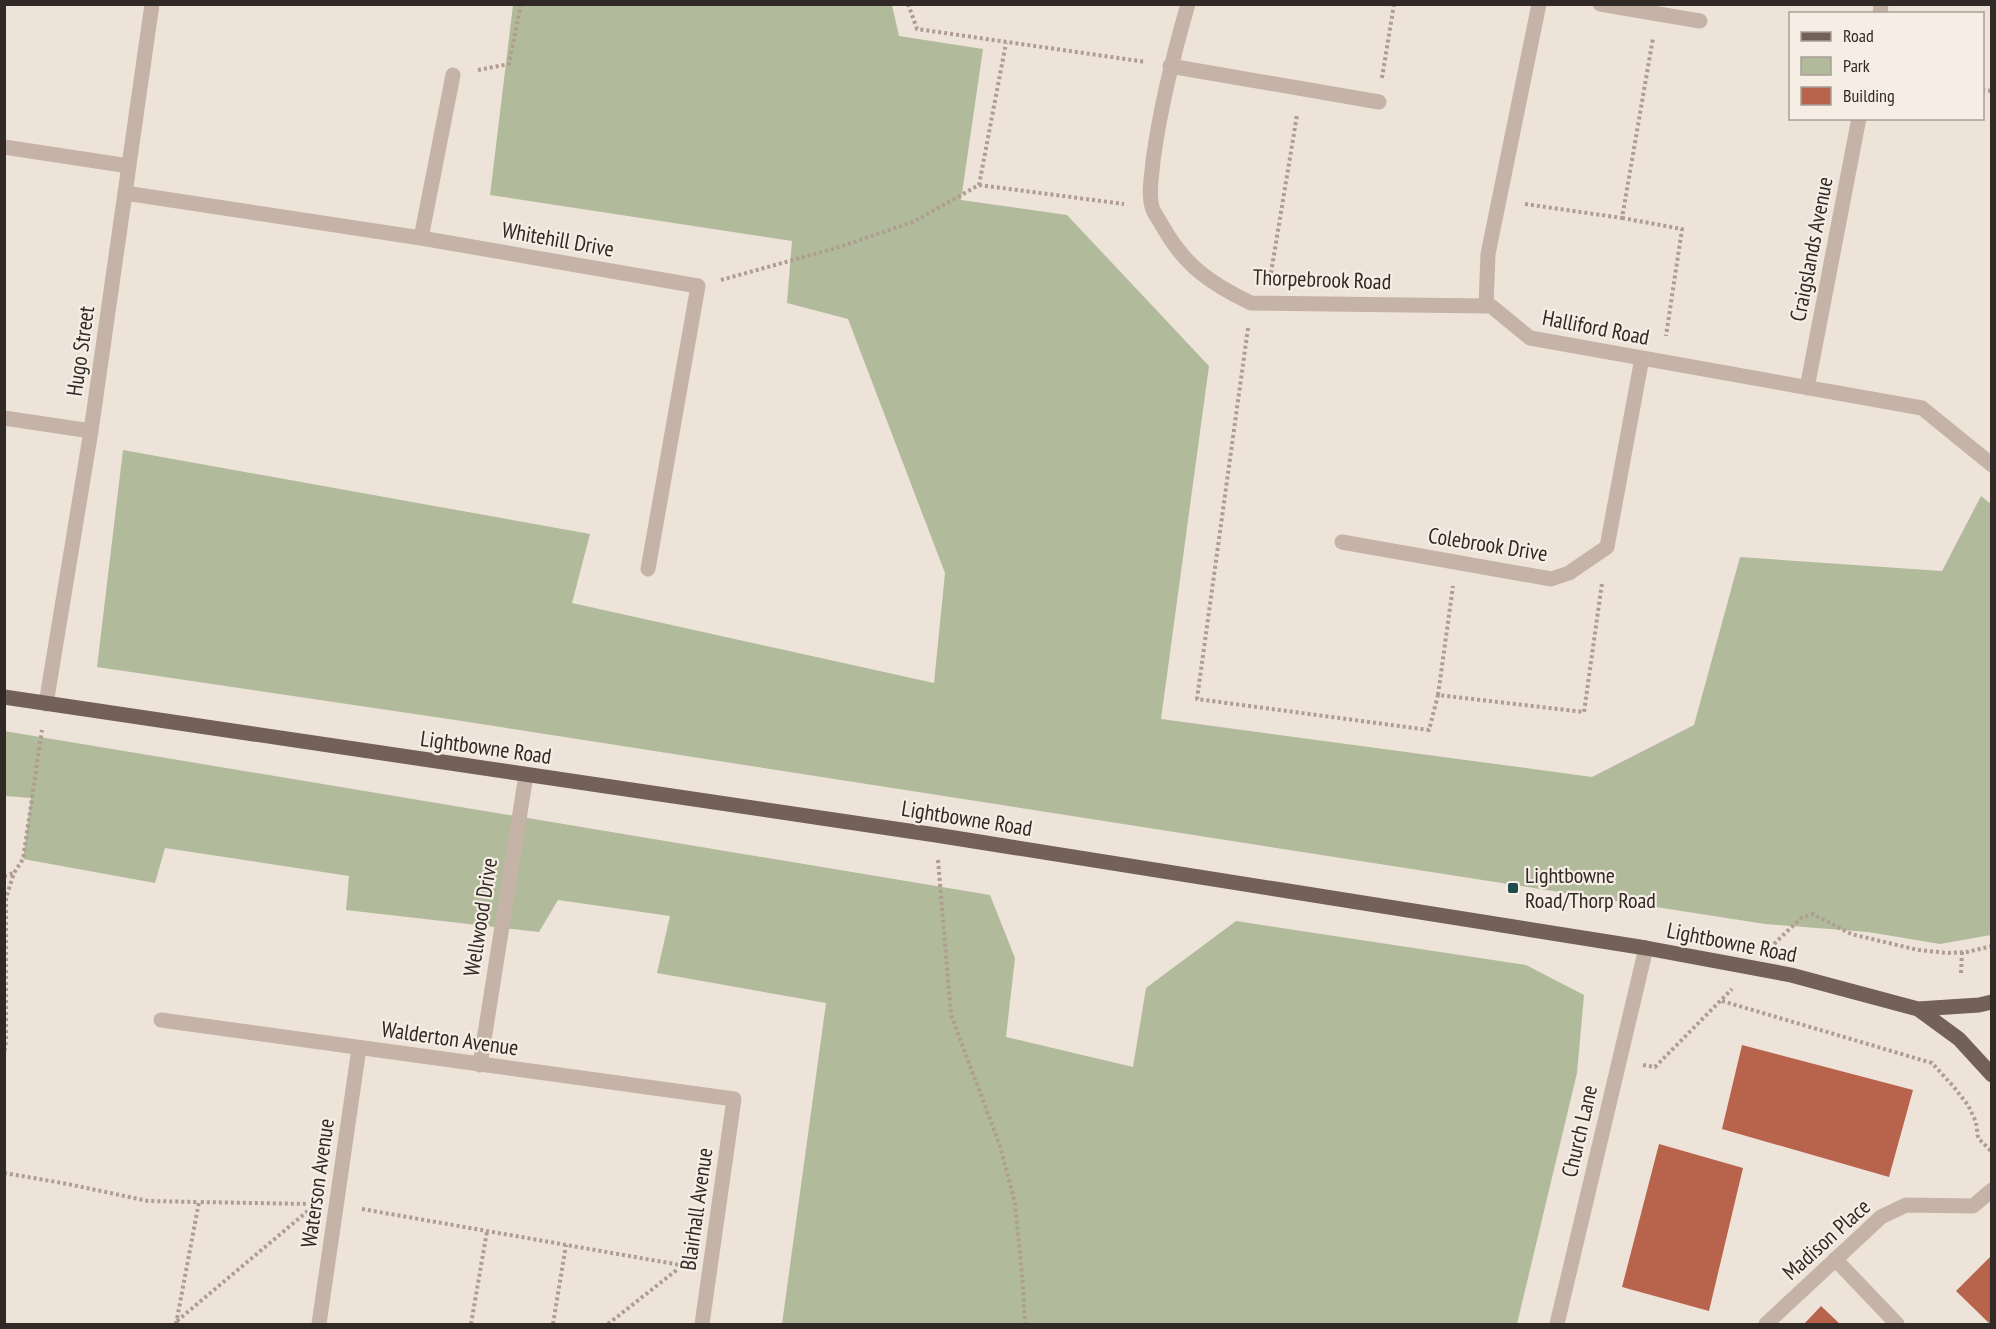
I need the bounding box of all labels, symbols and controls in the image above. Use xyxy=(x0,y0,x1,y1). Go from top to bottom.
legend xyxy=(1789,12,1984,120)
text: Road xyxy=(1843,24,1874,47)
text: Park xyxy=(1843,54,1870,77)
text: Building xyxy=(1843,84,1895,107)
street label: Craigslands Avenue xyxy=(1783,174,1839,324)
street label: Whitehill Drive xyxy=(500,215,616,263)
street label: Thorpebrook Road xyxy=(1252,263,1392,295)
street label: Halliford Road xyxy=(1540,303,1652,351)
street label: Hugo Street xyxy=(60,304,100,398)
street label: Colebrook Drive xyxy=(1426,521,1550,567)
street label: Lightbowne Road xyxy=(419,724,553,770)
street label: Lightbowne Road xyxy=(900,794,1034,842)
street label: Wellwood Drive xyxy=(457,856,503,978)
place label: Lightbowne Road/Thorp Road xyxy=(1525,861,1656,914)
marker: Lightbowne Road/Thorp Road xyxy=(1506,881,1520,895)
street label: Lightbowne Road xyxy=(1665,916,1799,968)
street label: Walderton Avenue xyxy=(380,1015,520,1061)
street label: Church Lane xyxy=(1555,1082,1603,1180)
street label: Waterson Avenue xyxy=(294,1117,340,1249)
street label: Blairhall Avenue xyxy=(674,1146,718,1272)
street label: Madison Place xyxy=(1776,1192,1876,1286)

